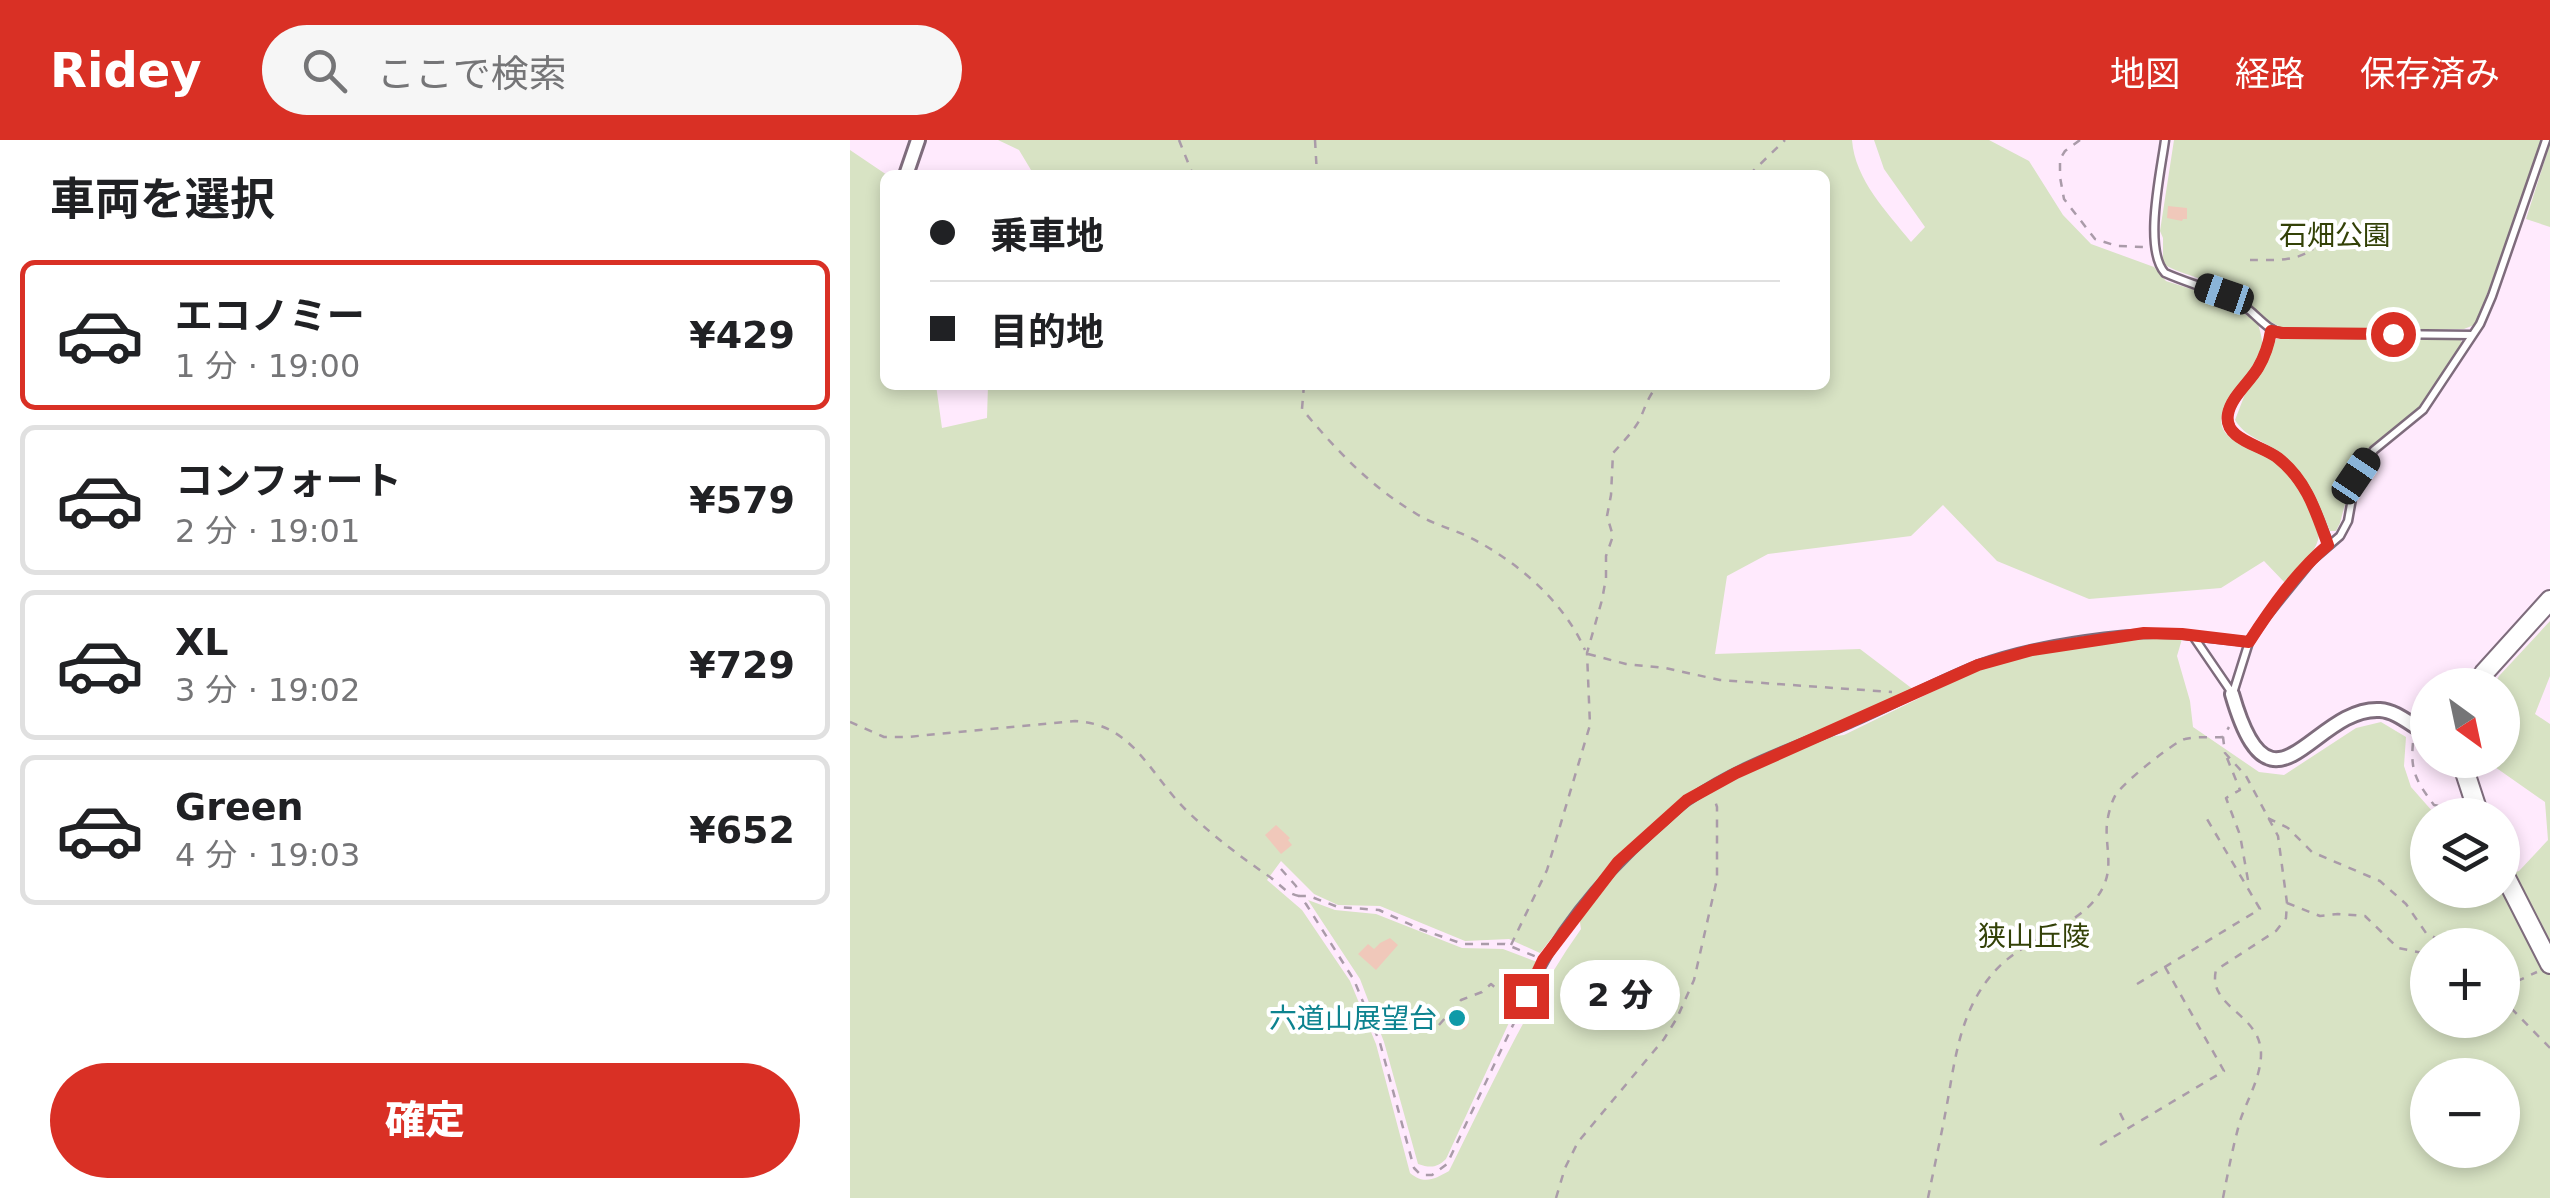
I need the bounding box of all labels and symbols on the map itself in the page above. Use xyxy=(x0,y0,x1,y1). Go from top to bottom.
park label: 石畑公園 xyxy=(2279,219,2391,252)
car xyxy=(2191,270,2257,318)
route start xyxy=(2371,312,2416,357)
car xyxy=(2327,443,2385,509)
north arrow xyxy=(2410,668,2520,778)
park label: 狭山丘陵 xyxy=(1978,920,2090,953)
callout: 2 分 xyxy=(1561,961,1681,1031)
route end xyxy=(1504,974,1549,1019)
place label: 六道山展望台 xyxy=(1269,1002,1437,1035)
marker: 六道山展望台 xyxy=(1446,1007,1468,1029)

